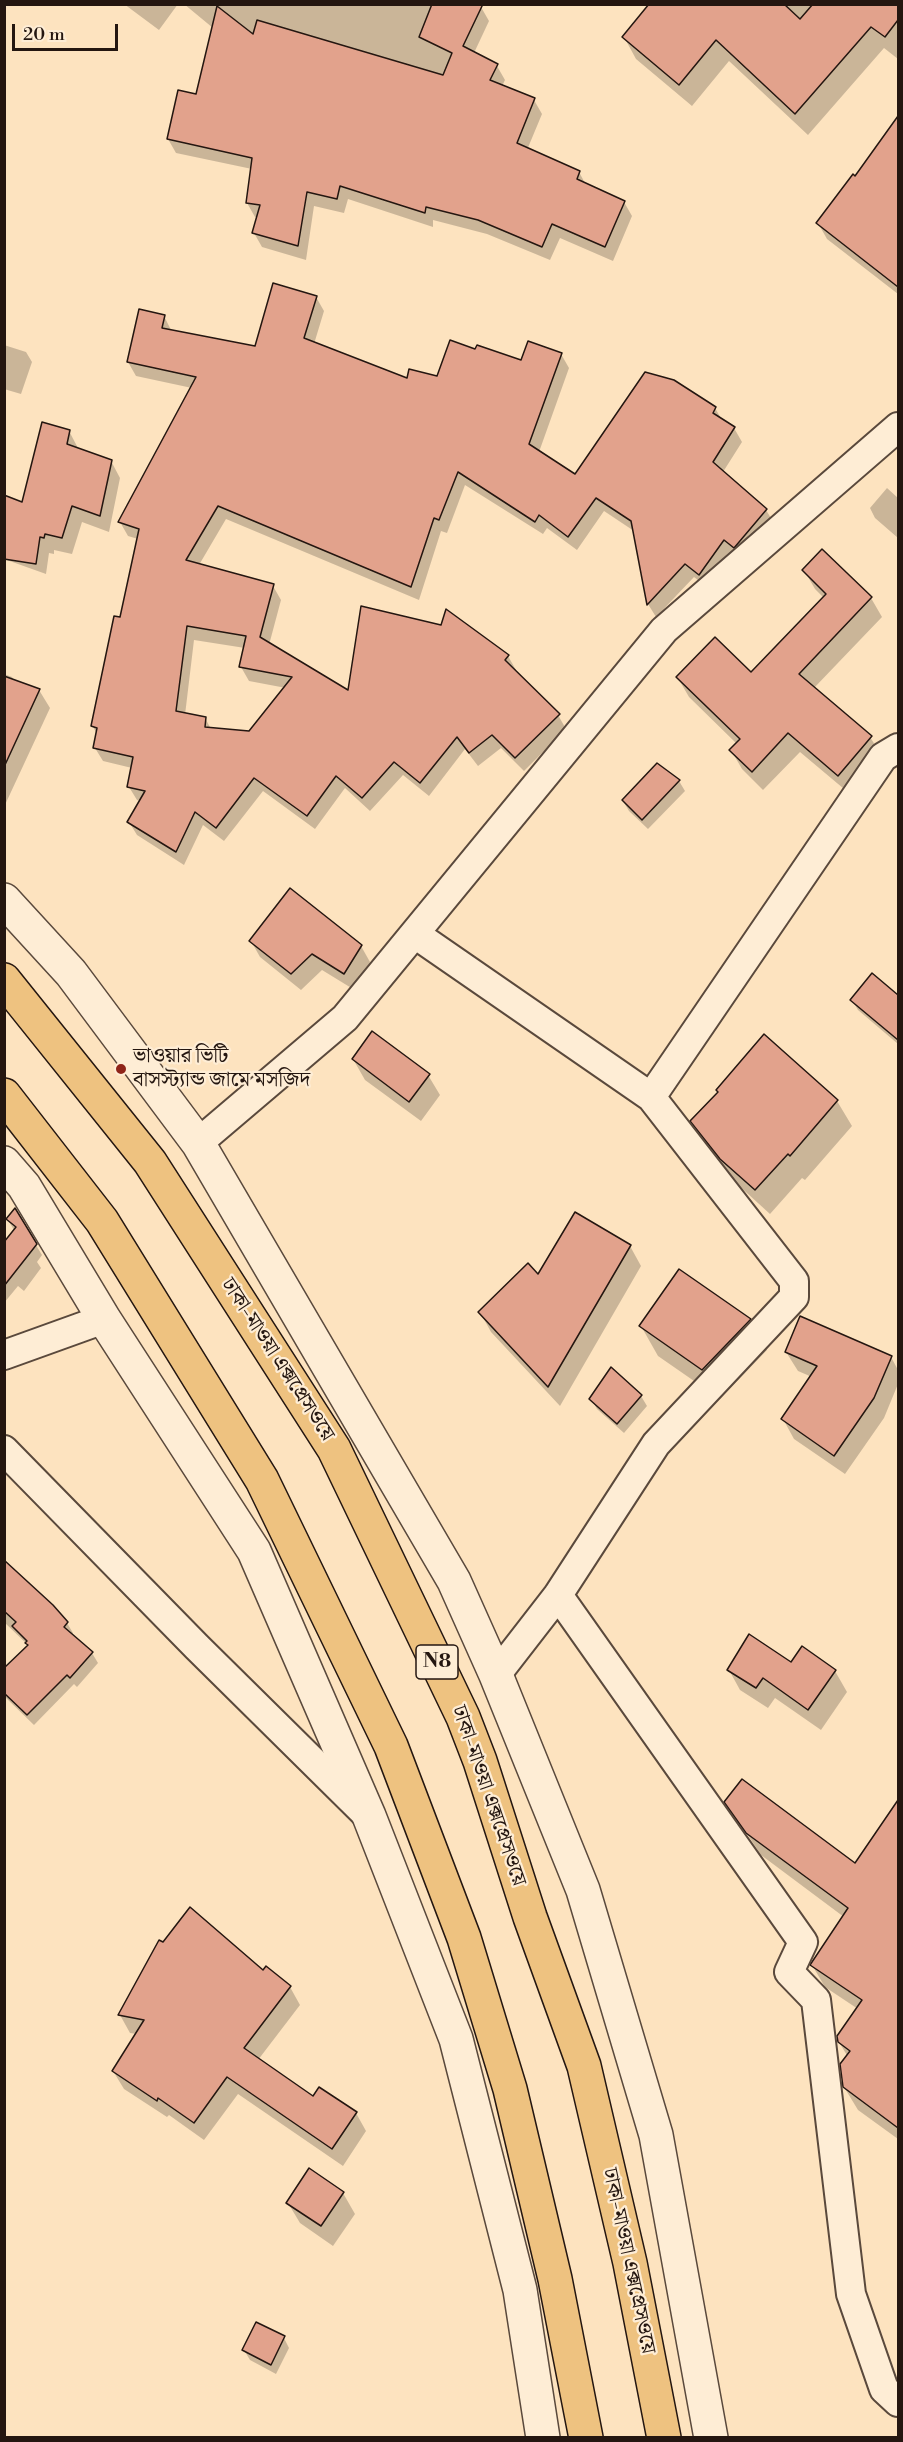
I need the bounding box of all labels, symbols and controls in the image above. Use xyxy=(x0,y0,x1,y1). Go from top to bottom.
scale bar xyxy=(15,12,122,50)
text: 20 m xyxy=(23,23,65,46)
place label: ভাওয়ার ভিটি বাসস্ট্যান্ড জামে মসজিদ xyxy=(133,1044,310,1094)
marker: ভাওয়ার ভিটি বাসস্ট্যান্ড জামে মসজিদ xyxy=(114,1062,128,1076)
street label: ঢাকা-মাওয়া এক্সপ্রেসওয়ে xyxy=(215,1274,339,1446)
road number: N8 xyxy=(416,1645,458,1679)
street label: ঢাকা-মাওয়া এক্সপ্রেসওয়ে xyxy=(445,1702,531,1890)
street label: ঢাকা-মাওয়া এক্সপ্রেসওয়ে xyxy=(596,2166,660,2356)

